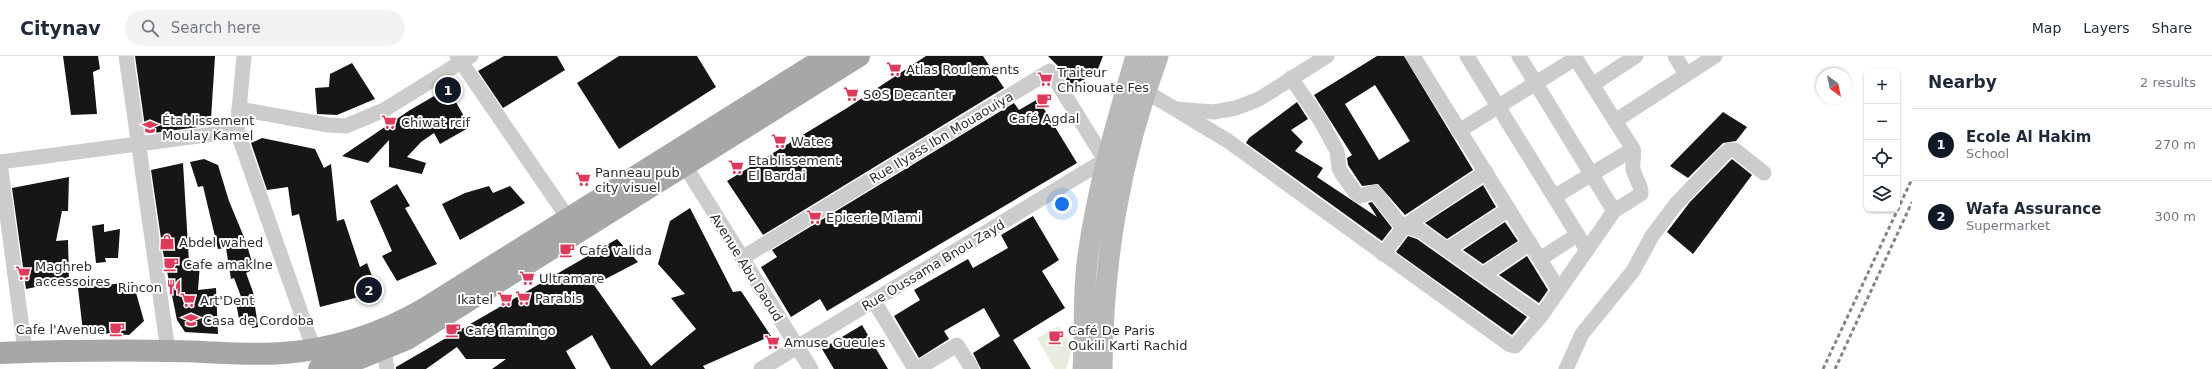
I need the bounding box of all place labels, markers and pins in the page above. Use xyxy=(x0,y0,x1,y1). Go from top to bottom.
supermarket icon: Atlas Roulements xyxy=(885,60,903,78)
place label: Atlas Roulements xyxy=(906,62,1019,77)
place label: Traiteur Chhiouate Fes xyxy=(1056,65,1149,95)
supermarket icon: Traiteur Chhiouate Fes xyxy=(1036,70,1054,88)
pin: 1 xyxy=(435,75,461,105)
supermarket icon: SOS Decanter xyxy=(842,85,860,103)
place label: SOS Decanter xyxy=(863,87,954,102)
cafe icon: Café Agdal xyxy=(1035,91,1053,109)
place label: Café Agdal xyxy=(1009,111,1079,126)
place label: Établissement Moulay Kamel xyxy=(162,113,254,143)
supermarket icon: Chiwat rcif xyxy=(380,113,398,131)
place label: Chiwat rcif xyxy=(401,115,471,130)
school or university icon: Établissement Moulay Kamel xyxy=(141,118,159,136)
supermarket icon: Watec xyxy=(770,132,788,150)
place label: Watec xyxy=(791,134,831,149)
place label: Etablissement El Bardai xyxy=(748,153,840,183)
supermarket icon: Etablissement El Bardai xyxy=(727,158,745,176)
place label: Panneau pub city visuel xyxy=(595,165,680,195)
supermarket icon: Panneau pub city visuel xyxy=(574,170,592,188)
supermarket icon: Epicerie Miami xyxy=(805,208,823,226)
place label: Epicerie Miami xyxy=(826,210,921,225)
shop icon: Abdel wahed xyxy=(158,233,176,251)
place label: Abdel wahed xyxy=(179,235,263,250)
cafe icon: Café valida xyxy=(558,241,576,259)
place label: Café valida xyxy=(579,243,652,258)
cafe icon: Cafe amaklne xyxy=(162,255,180,273)
place label: Cafe amaklne xyxy=(183,257,273,272)
place label: Maghreb accessoires xyxy=(35,259,110,289)
supermarket icon: Maghreb accessoires xyxy=(14,264,32,282)
supermarket icon: Ultramare xyxy=(518,269,536,287)
place label: Ultramare xyxy=(539,271,604,286)
pin: 2 xyxy=(356,275,382,305)
restaurant icon: Rincon xyxy=(165,278,183,296)
place label: Rincon xyxy=(118,280,162,295)
supermarket icon: Parabis xyxy=(514,289,532,307)
supermarket icon: Ikatel xyxy=(496,290,514,308)
supermarket icon: Art'Dent xyxy=(179,291,197,309)
place label: Parabis xyxy=(535,291,582,306)
place label: Ikatel xyxy=(457,292,493,307)
place label: Art'Dent xyxy=(200,293,254,308)
school or university icon: Casa de Cordoba xyxy=(182,311,200,329)
place label: Casa de Cordoba xyxy=(203,313,314,328)
cafe icon: Cafe l'Avenue xyxy=(108,320,126,338)
cafe icon: Café flamingo xyxy=(444,321,462,339)
place label: Cafe l'Avenue xyxy=(16,322,105,337)
place label: Café flamingo xyxy=(465,323,556,338)
place label: Café De Paris Oukili Karti Rachid xyxy=(1068,323,1187,353)
cafe icon: Café De Paris Oukili Karti Rachid xyxy=(1047,328,1065,346)
supermarket icon: Amuse Gueules xyxy=(763,333,781,351)
place label: Amuse Gueules xyxy=(784,335,886,350)

